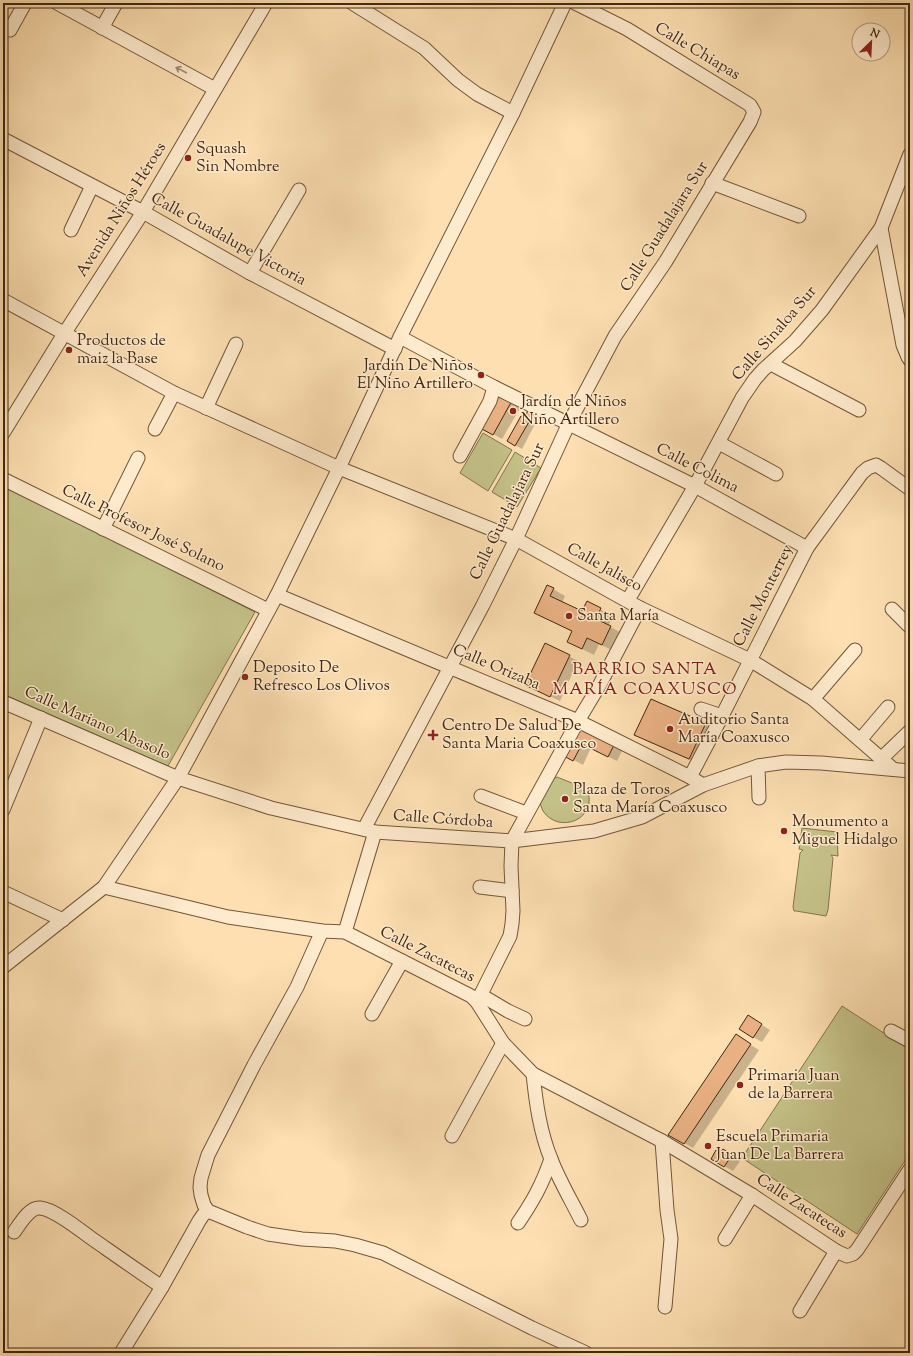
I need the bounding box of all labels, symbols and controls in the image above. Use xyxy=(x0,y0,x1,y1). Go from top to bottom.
street label: Calle Chiapas xyxy=(650,17,744,87)
north arrow xyxy=(851,22,891,62)
text: N xyxy=(866,24,882,43)
one-way arrow xyxy=(175,66,187,74)
street label: Avenida Niños Héroes xyxy=(71,138,173,282)
place label: Squash Sin Nombre xyxy=(196,138,280,179)
marker: Squash Sin Nombre xyxy=(183,153,193,163)
street label: Calle Guadalajara Sur xyxy=(615,157,715,297)
street label: Calle Guadalupe Victoria xyxy=(146,188,310,293)
street label: Calle Sinaloa Sur xyxy=(727,281,823,387)
place label: Productos de maiz la Base xyxy=(77,330,166,371)
marker: Productos de maiz la Base xyxy=(64,345,74,355)
place label: Jardin De Niños El Niño Artillero xyxy=(357,355,473,396)
marker: Jardin De Niños El Niño Artillero xyxy=(476,370,486,380)
place label: Jardín de Niños Niño Artillero xyxy=(520,391,627,432)
marker: Jardín de Niños Niño Artillero xyxy=(508,406,518,416)
street label: Calle Colima xyxy=(651,438,743,500)
street label: Calle Guadalajara Sur xyxy=(465,439,551,585)
street label: Calle Profesor José Solano xyxy=(58,479,229,579)
street label: Calle Jalisco xyxy=(562,538,646,598)
street label: Calle Monterrey xyxy=(728,541,800,651)
place label: Santa María xyxy=(577,605,660,628)
marker: Santa María xyxy=(564,611,574,621)
street label: Calle Orizaba xyxy=(449,639,544,697)
place label: Deposito De Refresco Los Olivos xyxy=(253,657,390,698)
district label: BARRIO SANTA MARÍA COAXUSCO xyxy=(553,658,737,702)
marker: Deposito De Refresco Los Olivos xyxy=(240,672,250,682)
street label: Calle Mariano Abasolo xyxy=(20,681,174,767)
place label: Auditorio Santa María Coaxusco xyxy=(678,709,790,750)
place label: Centro De Salud De Santa Maria Coaxusco xyxy=(442,715,597,756)
marker: Auditorio Santa María Coaxusco xyxy=(665,724,675,734)
marker: Centro De Salud De Santa Maria Coaxusco xyxy=(427,729,439,741)
place label: Plaza de Toros Santa María Coaxusco xyxy=(573,779,728,820)
marker: Plaza de Toros Santa María Coaxusco xyxy=(560,794,570,804)
street label: Calle Córdoba xyxy=(392,805,495,835)
place label: Monumento a Miguel Hidalgo xyxy=(792,811,898,852)
marker: Monumento a Miguel Hidalgo xyxy=(779,826,789,836)
street label: Calle Zacatecas xyxy=(375,921,479,989)
place label: Primaria Juan de la Barrera xyxy=(748,1065,840,1106)
marker: Primaria Juan de la Barrera xyxy=(735,1080,745,1090)
place label: Escuela Primaria Juan De La Barrera xyxy=(715,1126,845,1167)
marker: Escuela Primaria Juan De La Barrera xyxy=(703,1141,713,1151)
street label: Calle Zacatecas xyxy=(751,1169,851,1245)

